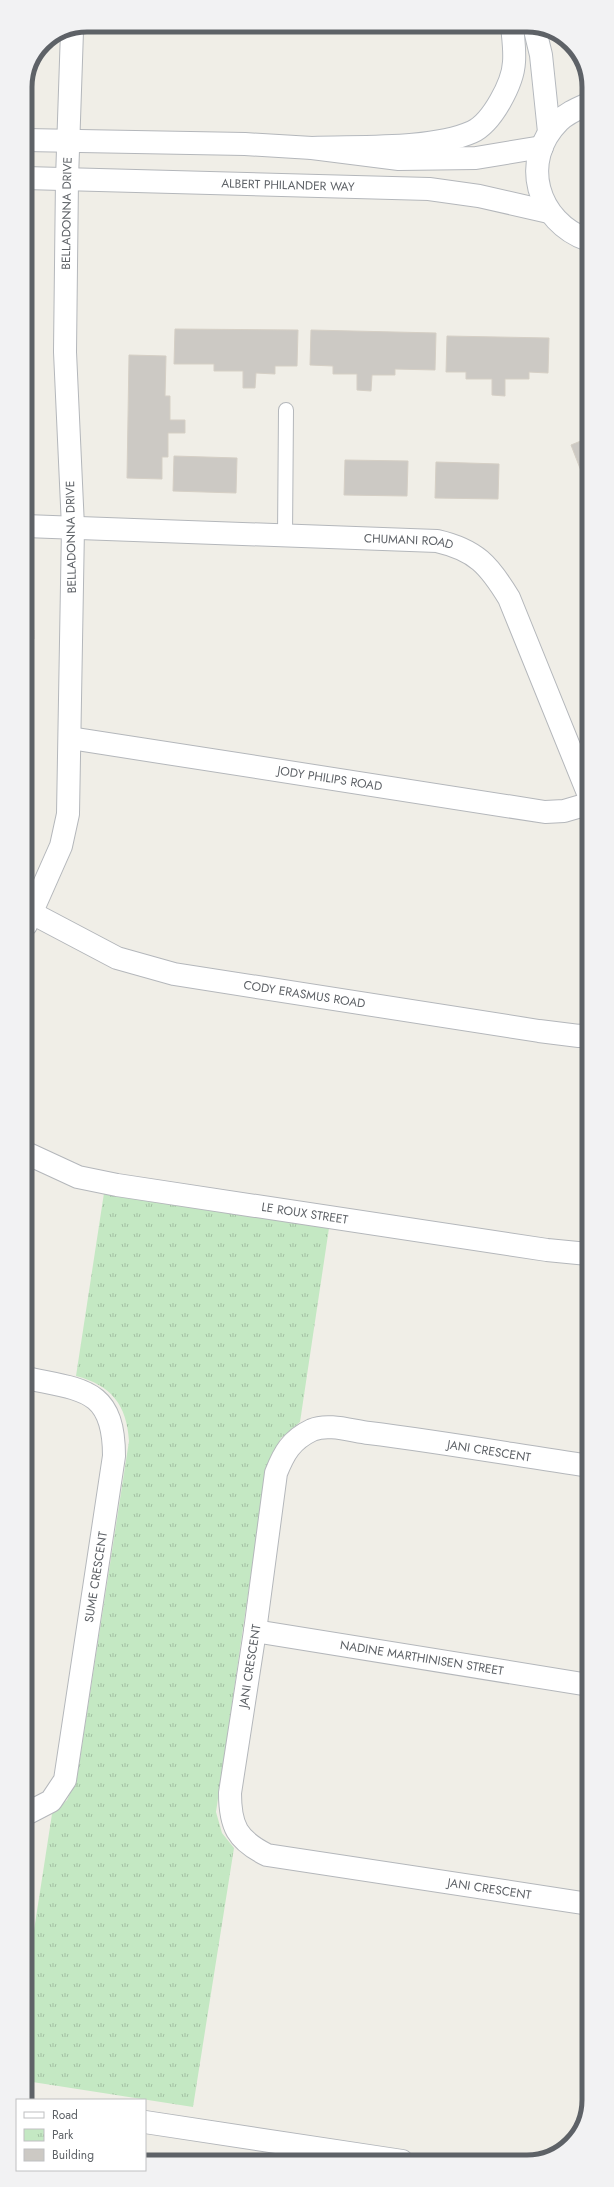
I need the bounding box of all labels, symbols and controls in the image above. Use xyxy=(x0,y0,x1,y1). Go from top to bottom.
street label: BELLADONNA DRIVE xyxy=(57,157,77,270)
street label: ALBERT PHILANDER WAY xyxy=(221,174,355,196)
street label: BELLADONNA DRIVE xyxy=(61,481,81,593)
street label: CHUMANI ROAD xyxy=(364,529,456,554)
street label: JODY PHILIPS ROAD xyxy=(274,761,383,796)
street label: CODY ERASMUS ROAD xyxy=(242,976,367,1013)
street label: LE ROUX STREET xyxy=(260,1198,350,1229)
street label: JANI CRESCENT xyxy=(444,1435,533,1467)
street label: SUME CRESCENT xyxy=(80,1530,112,1624)
street label: JANI CRESCENT xyxy=(234,1622,266,1711)
street label: NADINE MARTHINISEN STREET xyxy=(339,1636,505,1680)
street label: JANI CRESCENT xyxy=(444,1873,533,1904)
legend xyxy=(16,2099,146,2171)
text: Road xyxy=(52,2106,78,2124)
text: Park xyxy=(52,2126,74,2144)
text: Building xyxy=(52,2146,94,2164)

